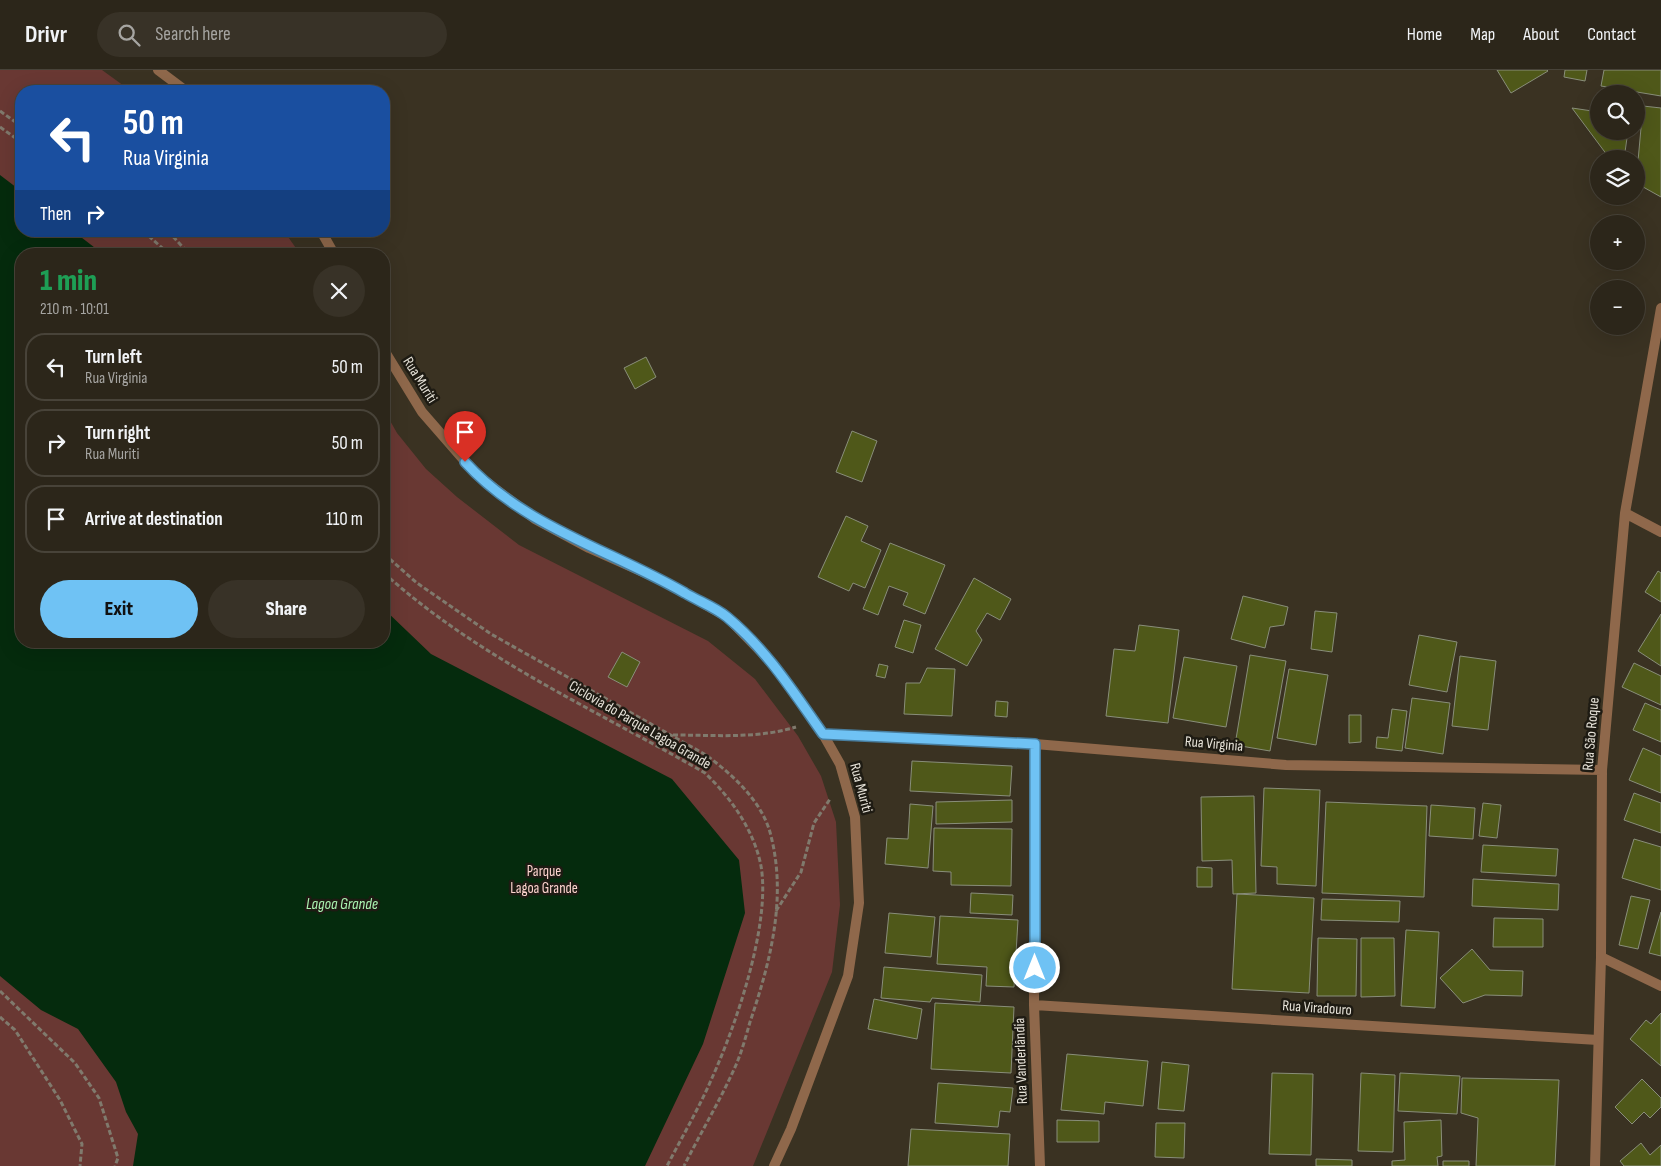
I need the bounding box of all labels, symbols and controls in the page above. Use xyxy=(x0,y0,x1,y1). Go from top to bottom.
search box xyxy=(97,12,447,57)
text: Drivr xyxy=(25,20,67,49)
icon: search xyxy=(115,21,143,49)
text: Search here xyxy=(155,23,231,46)
text: Home xyxy=(1407,24,1442,45)
text: Map xyxy=(1470,24,1495,45)
text: About xyxy=(1523,24,1559,45)
text: Contact xyxy=(1587,24,1636,45)
map controls xyxy=(1590,85,1645,335)
button: search xyxy=(1590,85,1645,140)
text: 50 m xyxy=(123,102,184,145)
icon: left xyxy=(40,105,105,170)
text: Rua Virginia xyxy=(123,145,209,172)
button: layers xyxy=(1590,150,1645,205)
icon: right xyxy=(81,200,109,228)
text: Then xyxy=(40,203,71,226)
button: + xyxy=(1590,215,1645,270)
text: 1 min xyxy=(40,263,97,299)
button: close xyxy=(313,265,365,317)
button: − xyxy=(1590,280,1645,335)
text: 210 m · 10:01 xyxy=(40,300,109,319)
text: Turn left xyxy=(85,346,142,369)
icon: left xyxy=(42,353,70,381)
street label: Rua Muriti xyxy=(398,353,442,407)
text: 50 m xyxy=(332,356,363,379)
text: Rua Virginia xyxy=(85,369,147,388)
pin xyxy=(444,411,486,462)
icon: arrive xyxy=(451,418,479,446)
text: Turn right xyxy=(85,422,150,445)
icon: right xyxy=(42,429,70,457)
text: 50 m xyxy=(332,432,363,455)
text: Rua Muriti xyxy=(85,445,139,464)
icon: arrive xyxy=(42,505,70,533)
text: Arrive at destination xyxy=(85,508,223,531)
text: 110 m xyxy=(326,508,363,531)
button: Exit xyxy=(40,580,198,638)
button: Share xyxy=(208,580,365,638)
street label: Ciclovia do Parque Lagoa Grande xyxy=(565,676,715,774)
street label: Rua São Roque xyxy=(1578,696,1604,772)
street label: Rua Virginia xyxy=(1184,732,1244,756)
street label: Rua Muriti xyxy=(845,761,877,815)
park label: Parque Lagoa Grande xyxy=(510,862,578,898)
water label: Lagoa Grande xyxy=(306,895,378,914)
position arrow xyxy=(1008,941,1060,993)
street label: Rua Viradouro xyxy=(1282,996,1352,1020)
street label: Rua Vanderlândia xyxy=(1010,1017,1032,1104)

